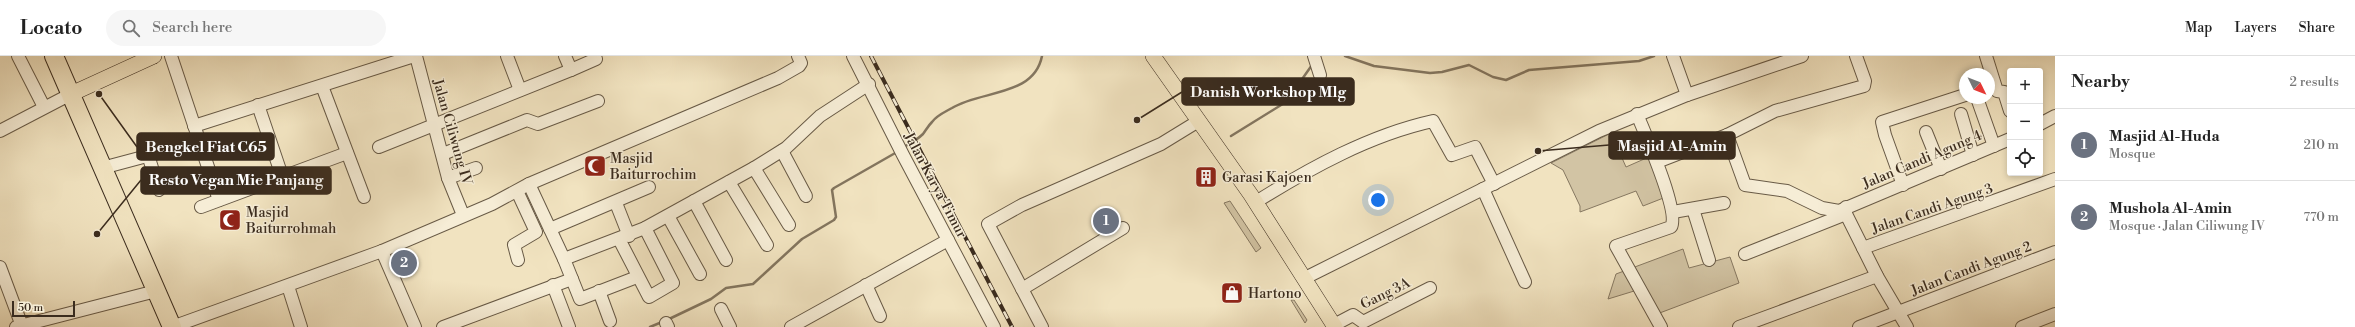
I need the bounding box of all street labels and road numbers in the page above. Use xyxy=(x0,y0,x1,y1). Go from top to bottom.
street label: Jalan Ciliwung IV xyxy=(428,76,476,189)
street label: Jalan Candi Agung 4 xyxy=(1859,127,1985,194)
street label: Jalan Karya Timur xyxy=(899,129,971,241)
street label: Jalan Candi Agung 3 xyxy=(1868,180,1996,239)
street label: Jalan Candi Agung 2 xyxy=(1908,238,2034,301)
street label: Gang 3A xyxy=(1358,274,1414,314)

